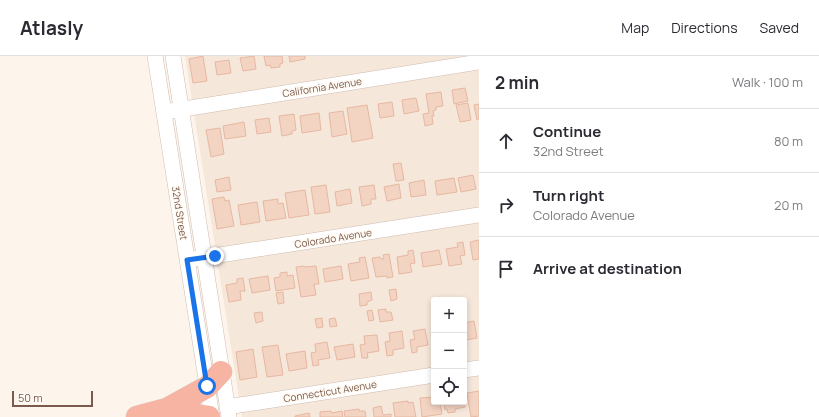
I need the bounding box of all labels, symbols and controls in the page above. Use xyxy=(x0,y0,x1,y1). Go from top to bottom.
text: Atlasly xyxy=(20,15,83,41)
text: Map xyxy=(621,18,649,37)
text: Directions xyxy=(671,18,738,37)
text: Saved xyxy=(760,18,799,37)
text: 2 min xyxy=(495,71,539,94)
text: Walk · 100 m xyxy=(732,73,803,91)
street label: California Avenue xyxy=(281,74,363,100)
text: Continue xyxy=(533,121,601,142)
icon: ahead xyxy=(495,130,517,152)
text: 80 m xyxy=(774,132,803,150)
text: 32nd Street xyxy=(533,142,604,160)
street label: 32nd Street xyxy=(169,185,191,241)
text: Turn right xyxy=(533,185,604,206)
icon: right xyxy=(495,194,517,216)
text: 20 m xyxy=(774,196,803,214)
text: Colorado Avenue xyxy=(533,206,635,224)
street label: Colorado Avenue xyxy=(293,225,373,251)
route end xyxy=(206,247,224,265)
icon: arrive xyxy=(495,258,517,280)
text: Arrive at destination xyxy=(533,258,682,279)
map controls xyxy=(431,297,467,405)
button: + xyxy=(431,297,467,333)
button: − xyxy=(431,333,467,369)
button: locate xyxy=(431,369,467,405)
route start xyxy=(198,377,216,395)
street label: Connecticut Avenue xyxy=(282,377,378,405)
scale bar xyxy=(12,389,93,408)
text: 50 m xyxy=(18,390,43,405)

